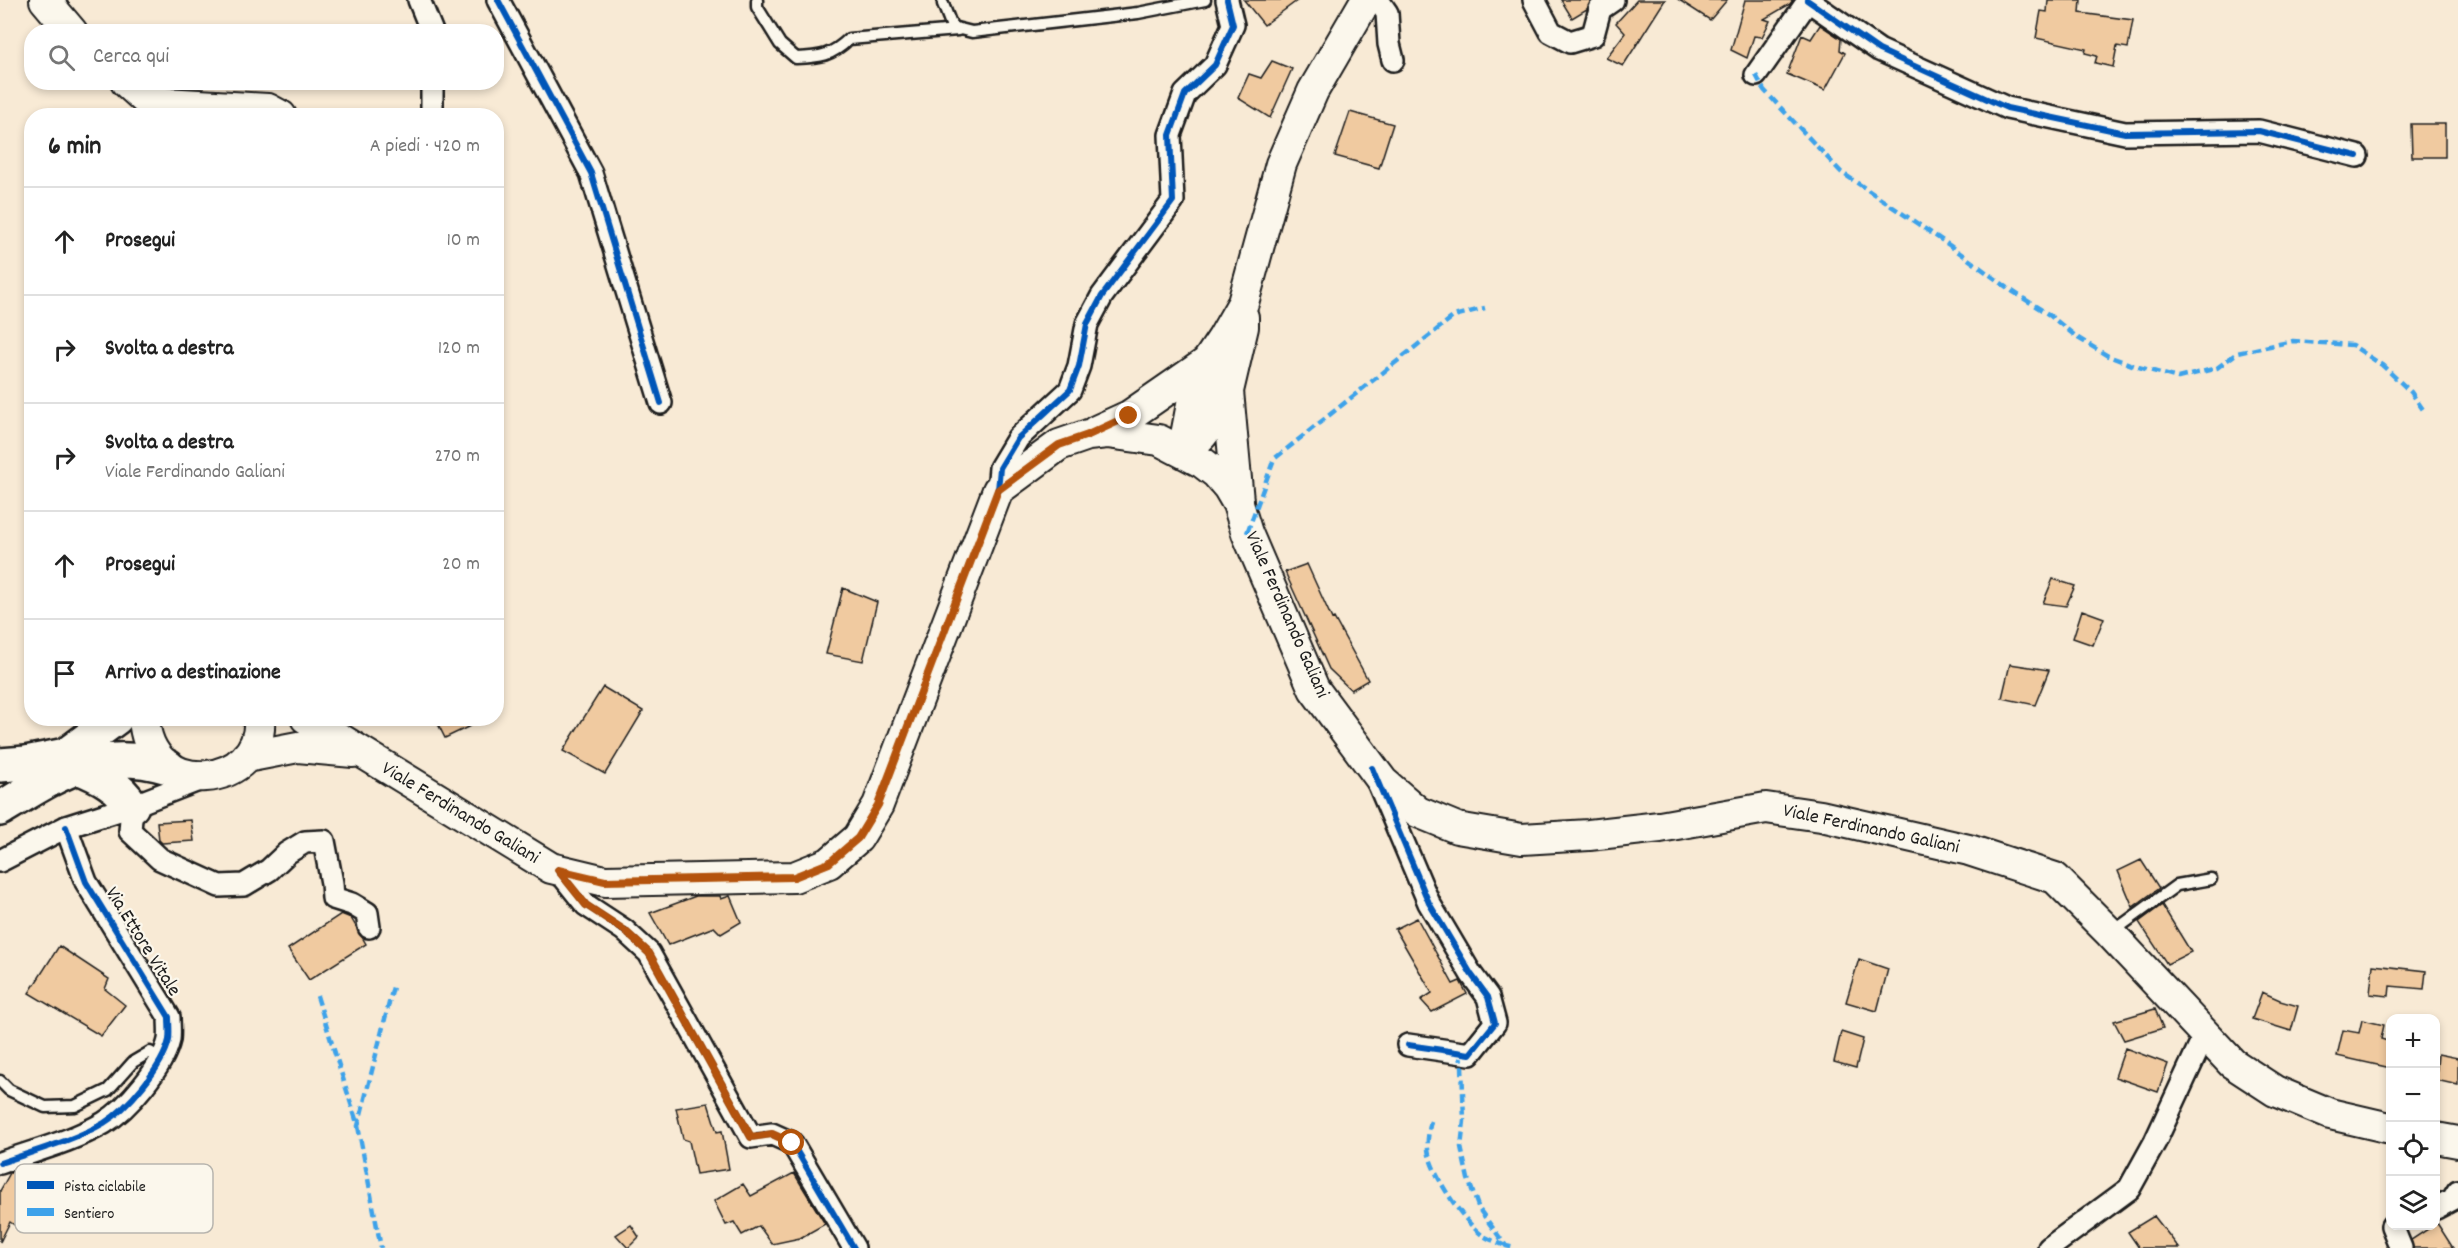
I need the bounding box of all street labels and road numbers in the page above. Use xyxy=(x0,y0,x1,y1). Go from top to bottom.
street label: Viale Ferdinando Galiani xyxy=(1237,527,1336,703)
street label: Viale Ferdinando Galiani xyxy=(376,756,545,872)
street label: Viale Ferdinando Galiani xyxy=(1780,798,1962,862)
street label: Via Ettore Vitale xyxy=(97,882,187,1002)

